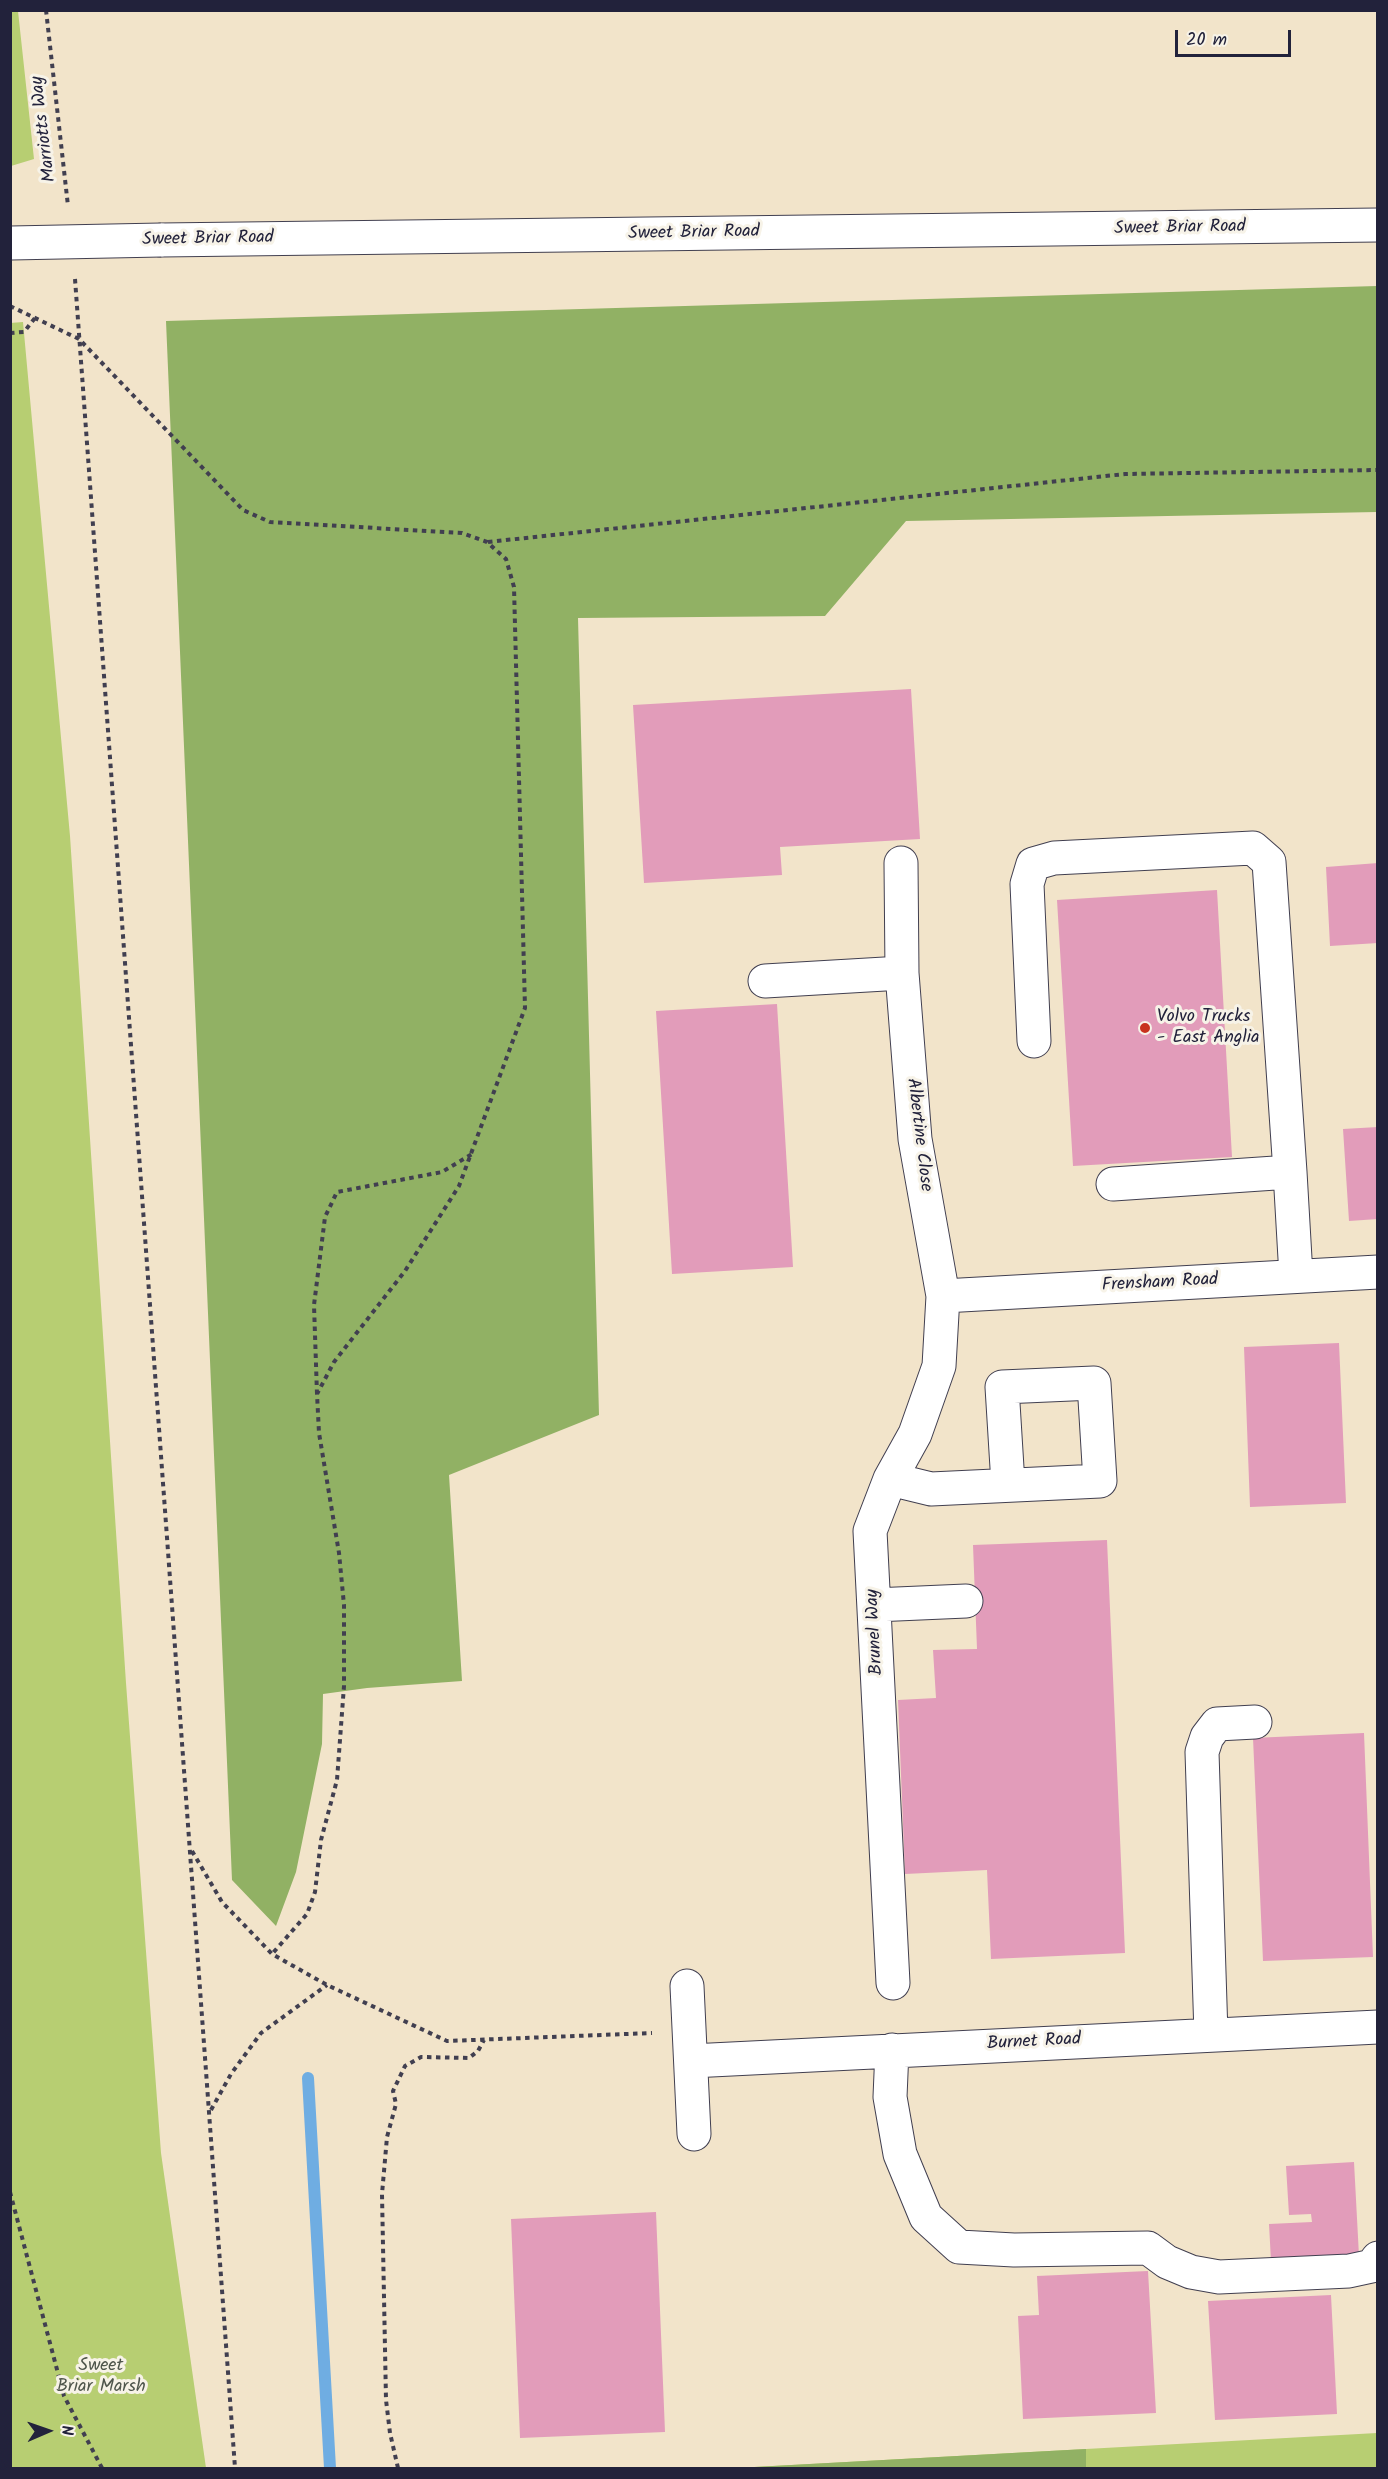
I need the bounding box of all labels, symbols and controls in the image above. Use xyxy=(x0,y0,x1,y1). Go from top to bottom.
scale bar xyxy=(1178,18,1294,56)
text: 20 m xyxy=(1186,26,1227,55)
street label: Marriotts Way xyxy=(28,75,62,183)
street label: Sweet Briar Road xyxy=(1114,217,1246,241)
street label: Sweet Briar Road xyxy=(628,222,760,246)
street label: Sweet Briar Road xyxy=(142,228,274,252)
place label: Volvo Trucks - East Anglia xyxy=(1157,1007,1260,1050)
marker: Volvo Trucks - East Anglia xyxy=(1138,1021,1152,1035)
street label: Albertine Close xyxy=(900,1077,936,1193)
street label: Frensham Road xyxy=(1101,1270,1219,1298)
street label: Brunel Way xyxy=(863,1588,889,1676)
street label: Burnet Road xyxy=(986,2030,1082,2056)
park label: Sweet Briar Marsh xyxy=(56,2356,146,2398)
north arrow xyxy=(18,2401,78,2461)
text: N xyxy=(54,2425,79,2436)

